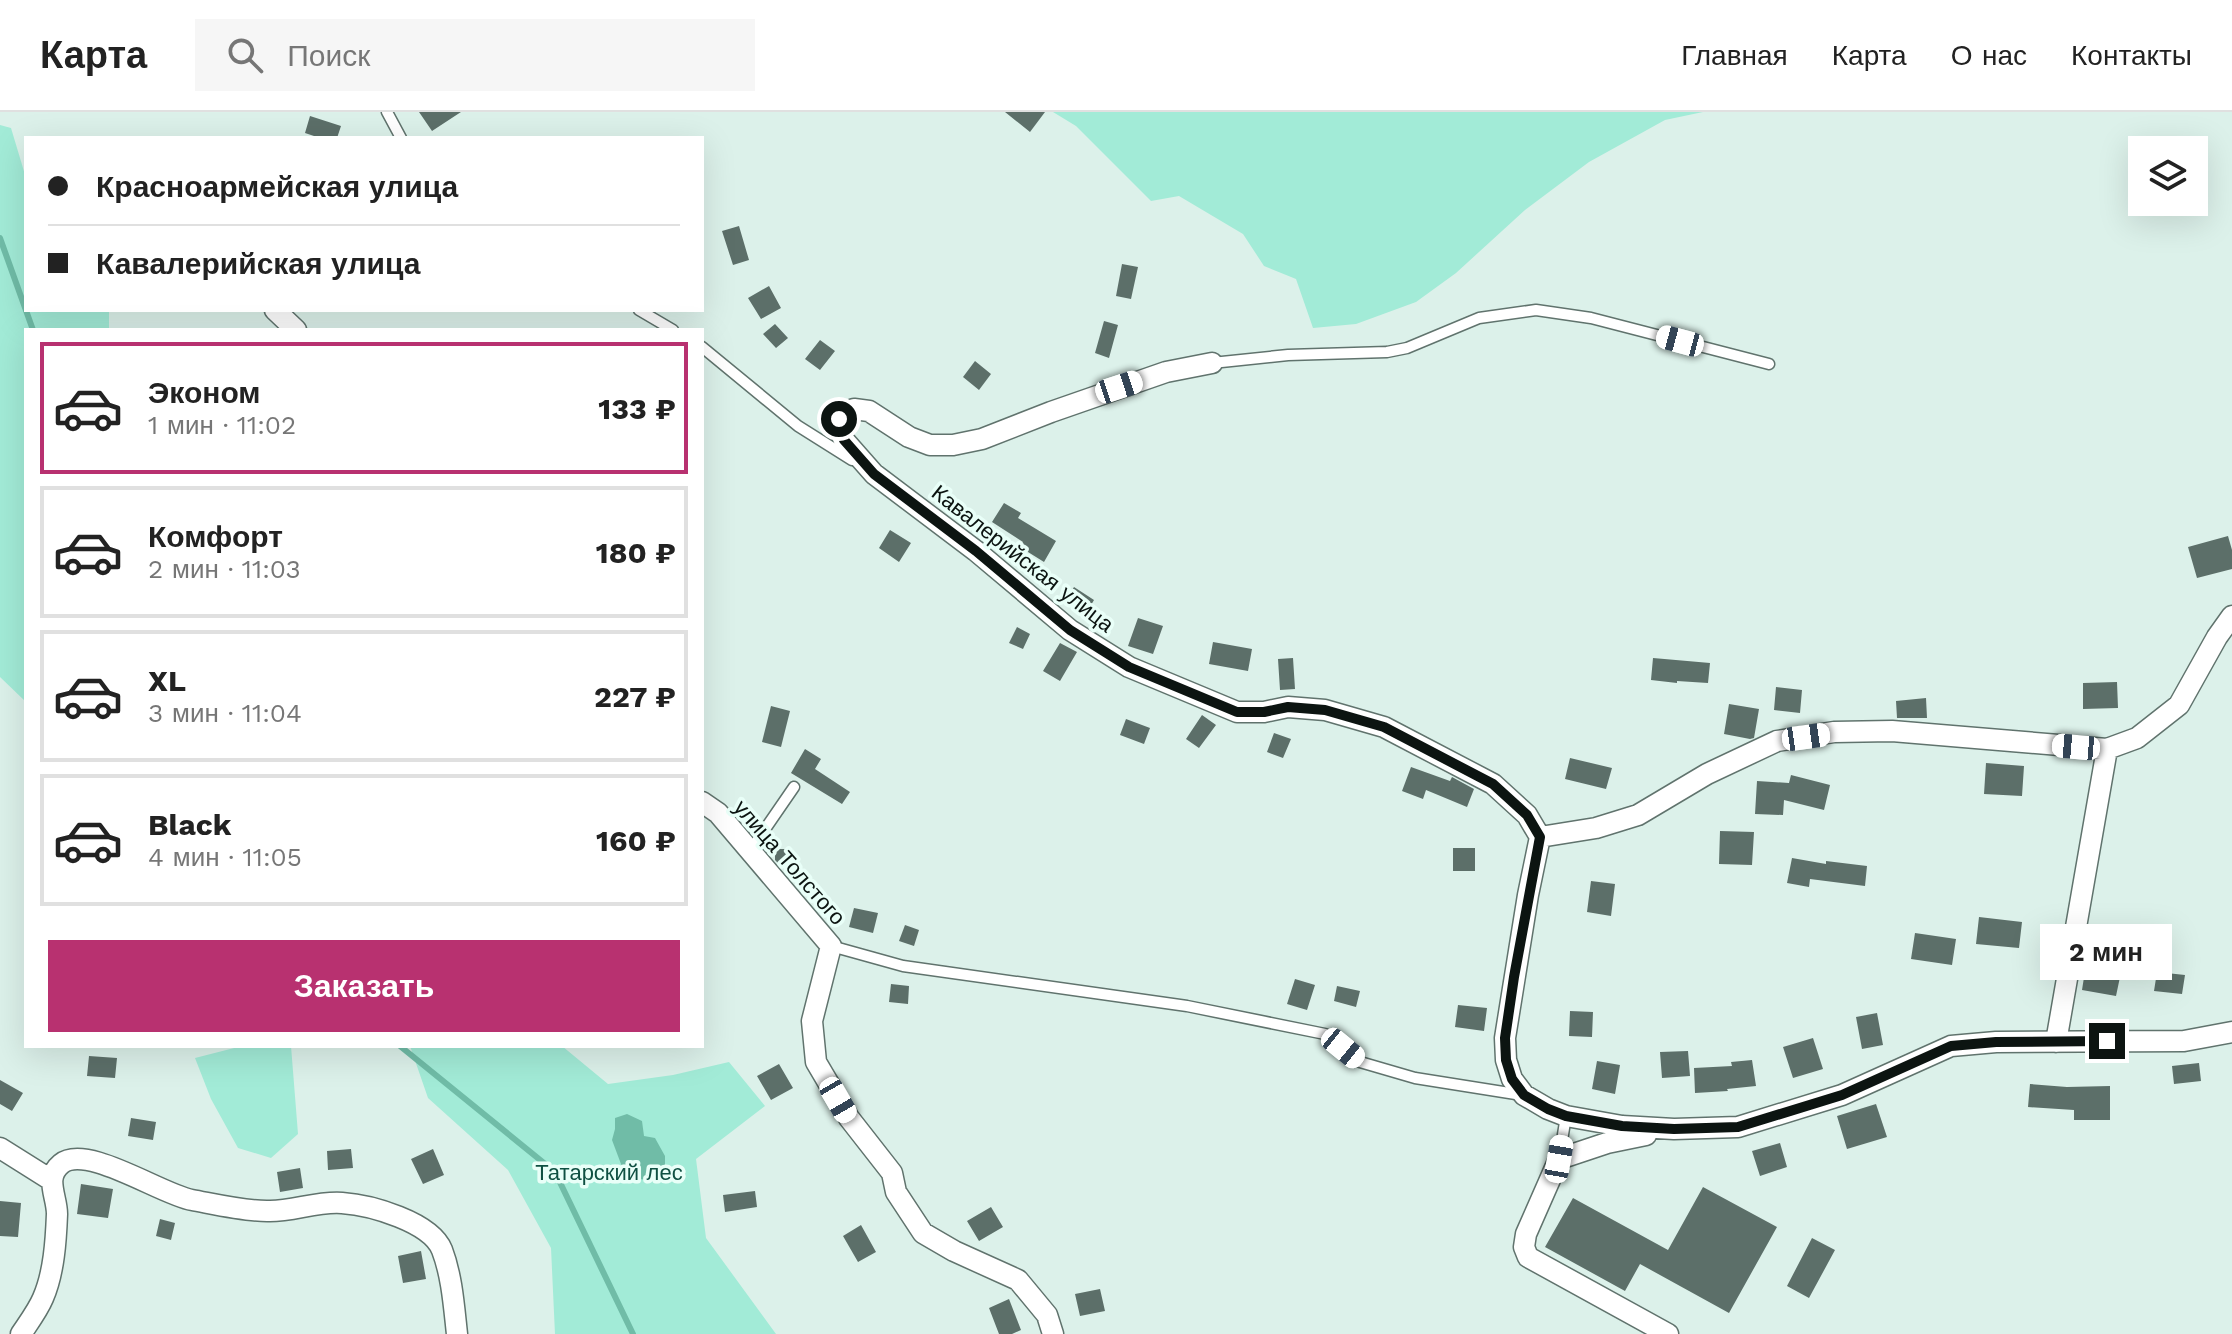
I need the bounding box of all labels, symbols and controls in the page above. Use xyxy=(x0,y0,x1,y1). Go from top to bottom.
search box xyxy=(195,19,755,91)
text: Карта xyxy=(40,33,147,77)
icon: search xyxy=(223,33,267,77)
text: Поиск xyxy=(287,38,370,73)
text: Главная xyxy=(1681,39,1788,72)
text: Карта xyxy=(1832,39,1907,72)
text: О нас xyxy=(1951,39,2027,72)
text: Контакты xyxy=(2071,39,2192,72)
map controls xyxy=(2128,136,2208,216)
button: layers xyxy=(2128,136,2208,216)
text: Красноармейская улица xyxy=(96,169,458,204)
text: Кавалерийская улица xyxy=(96,246,420,281)
car xyxy=(1654,323,1706,359)
car xyxy=(1092,368,1146,406)
icon: car xyxy=(52,372,124,444)
text: Эконом xyxy=(148,375,261,410)
text: 133 ₽ xyxy=(598,391,676,426)
route start xyxy=(821,401,857,437)
text: 1 мин · 11:02 xyxy=(148,410,296,440)
street label: Кавалерийская улица xyxy=(927,480,1119,638)
icon: car xyxy=(52,516,124,588)
text: Комфорт xyxy=(148,519,283,554)
text: 180 ₽ xyxy=(596,535,676,570)
text: 2 мин · 11:03 xyxy=(148,554,301,584)
icon: car xyxy=(52,660,124,732)
text: XL xyxy=(148,663,186,698)
text: 227 ₽ xyxy=(594,679,676,714)
text: 3 мин · 11:04 xyxy=(148,698,302,728)
car xyxy=(1781,722,1831,752)
car xyxy=(2051,733,2101,761)
street label: улица Толстого xyxy=(729,795,851,930)
icon: car xyxy=(52,804,124,876)
text: Black xyxy=(148,807,232,842)
text: 160 ₽ xyxy=(596,823,676,858)
text: 4 мин · 11:05 xyxy=(148,842,302,872)
callout: 2 мин xyxy=(2041,925,2173,981)
text: 2 мин xyxy=(2069,937,2143,967)
button: Заказать xyxy=(48,940,680,1032)
route end xyxy=(2089,1023,2125,1059)
car xyxy=(1317,1024,1369,1072)
car xyxy=(816,1073,860,1127)
car xyxy=(1543,1133,1575,1185)
park label: Татарский лес xyxy=(535,1160,683,1185)

